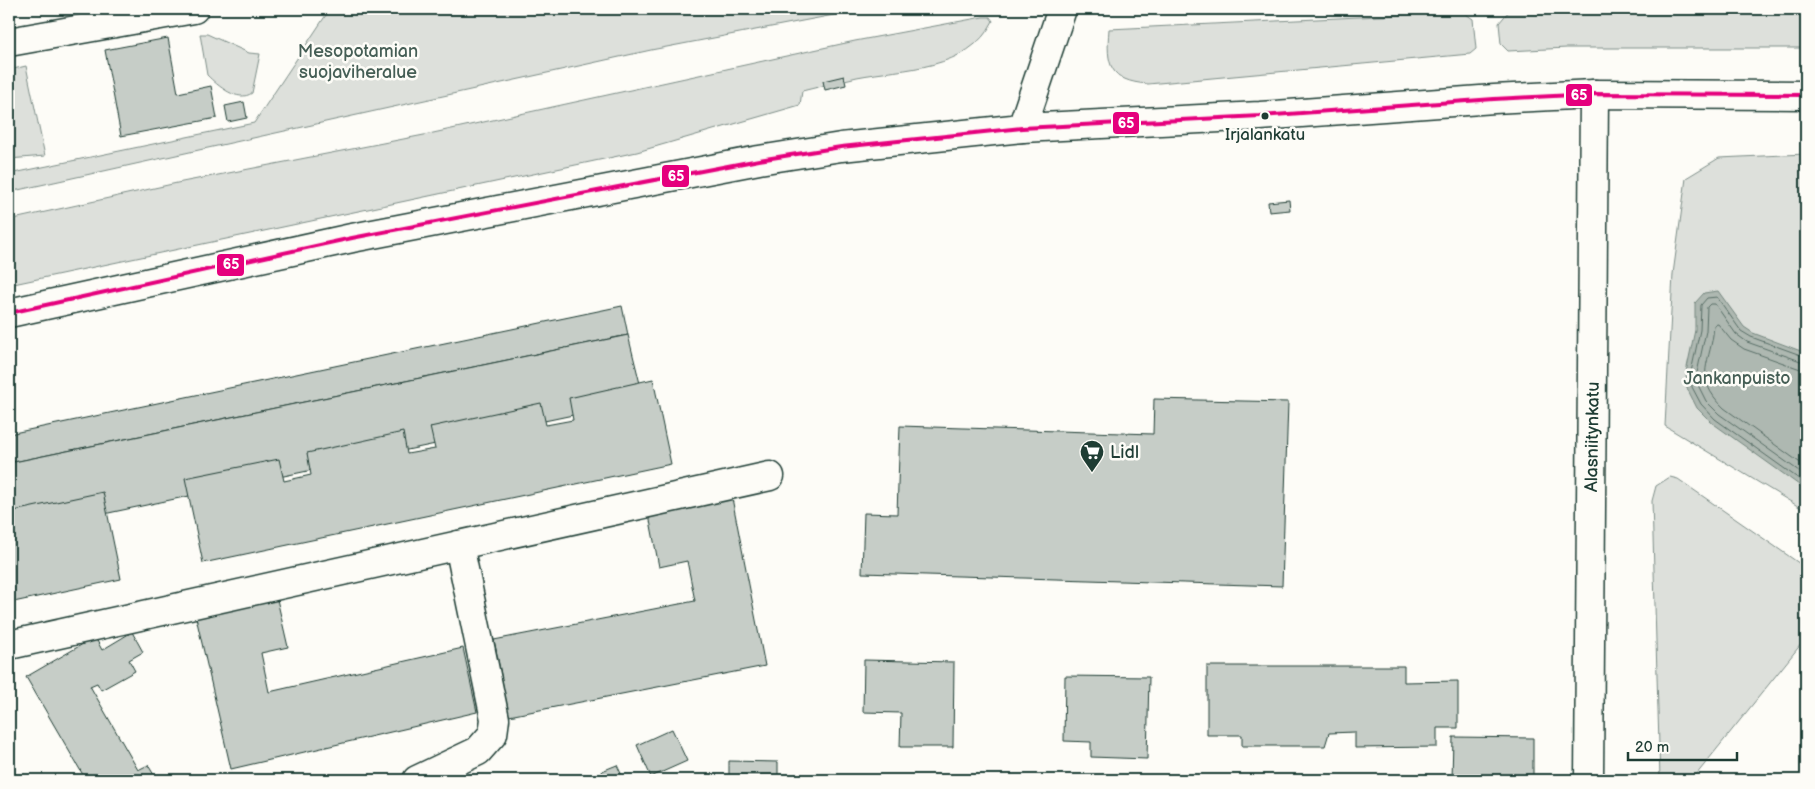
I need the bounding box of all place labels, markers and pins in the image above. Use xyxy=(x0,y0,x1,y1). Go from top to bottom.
marker: Irjalankatu xyxy=(1260,111,1270,121)
place label: Irjalankatu xyxy=(1225,125,1305,145)
supermarket icon: Lidl xyxy=(1079,439,1105,473)
place label: Lidl xyxy=(1110,442,1139,463)

